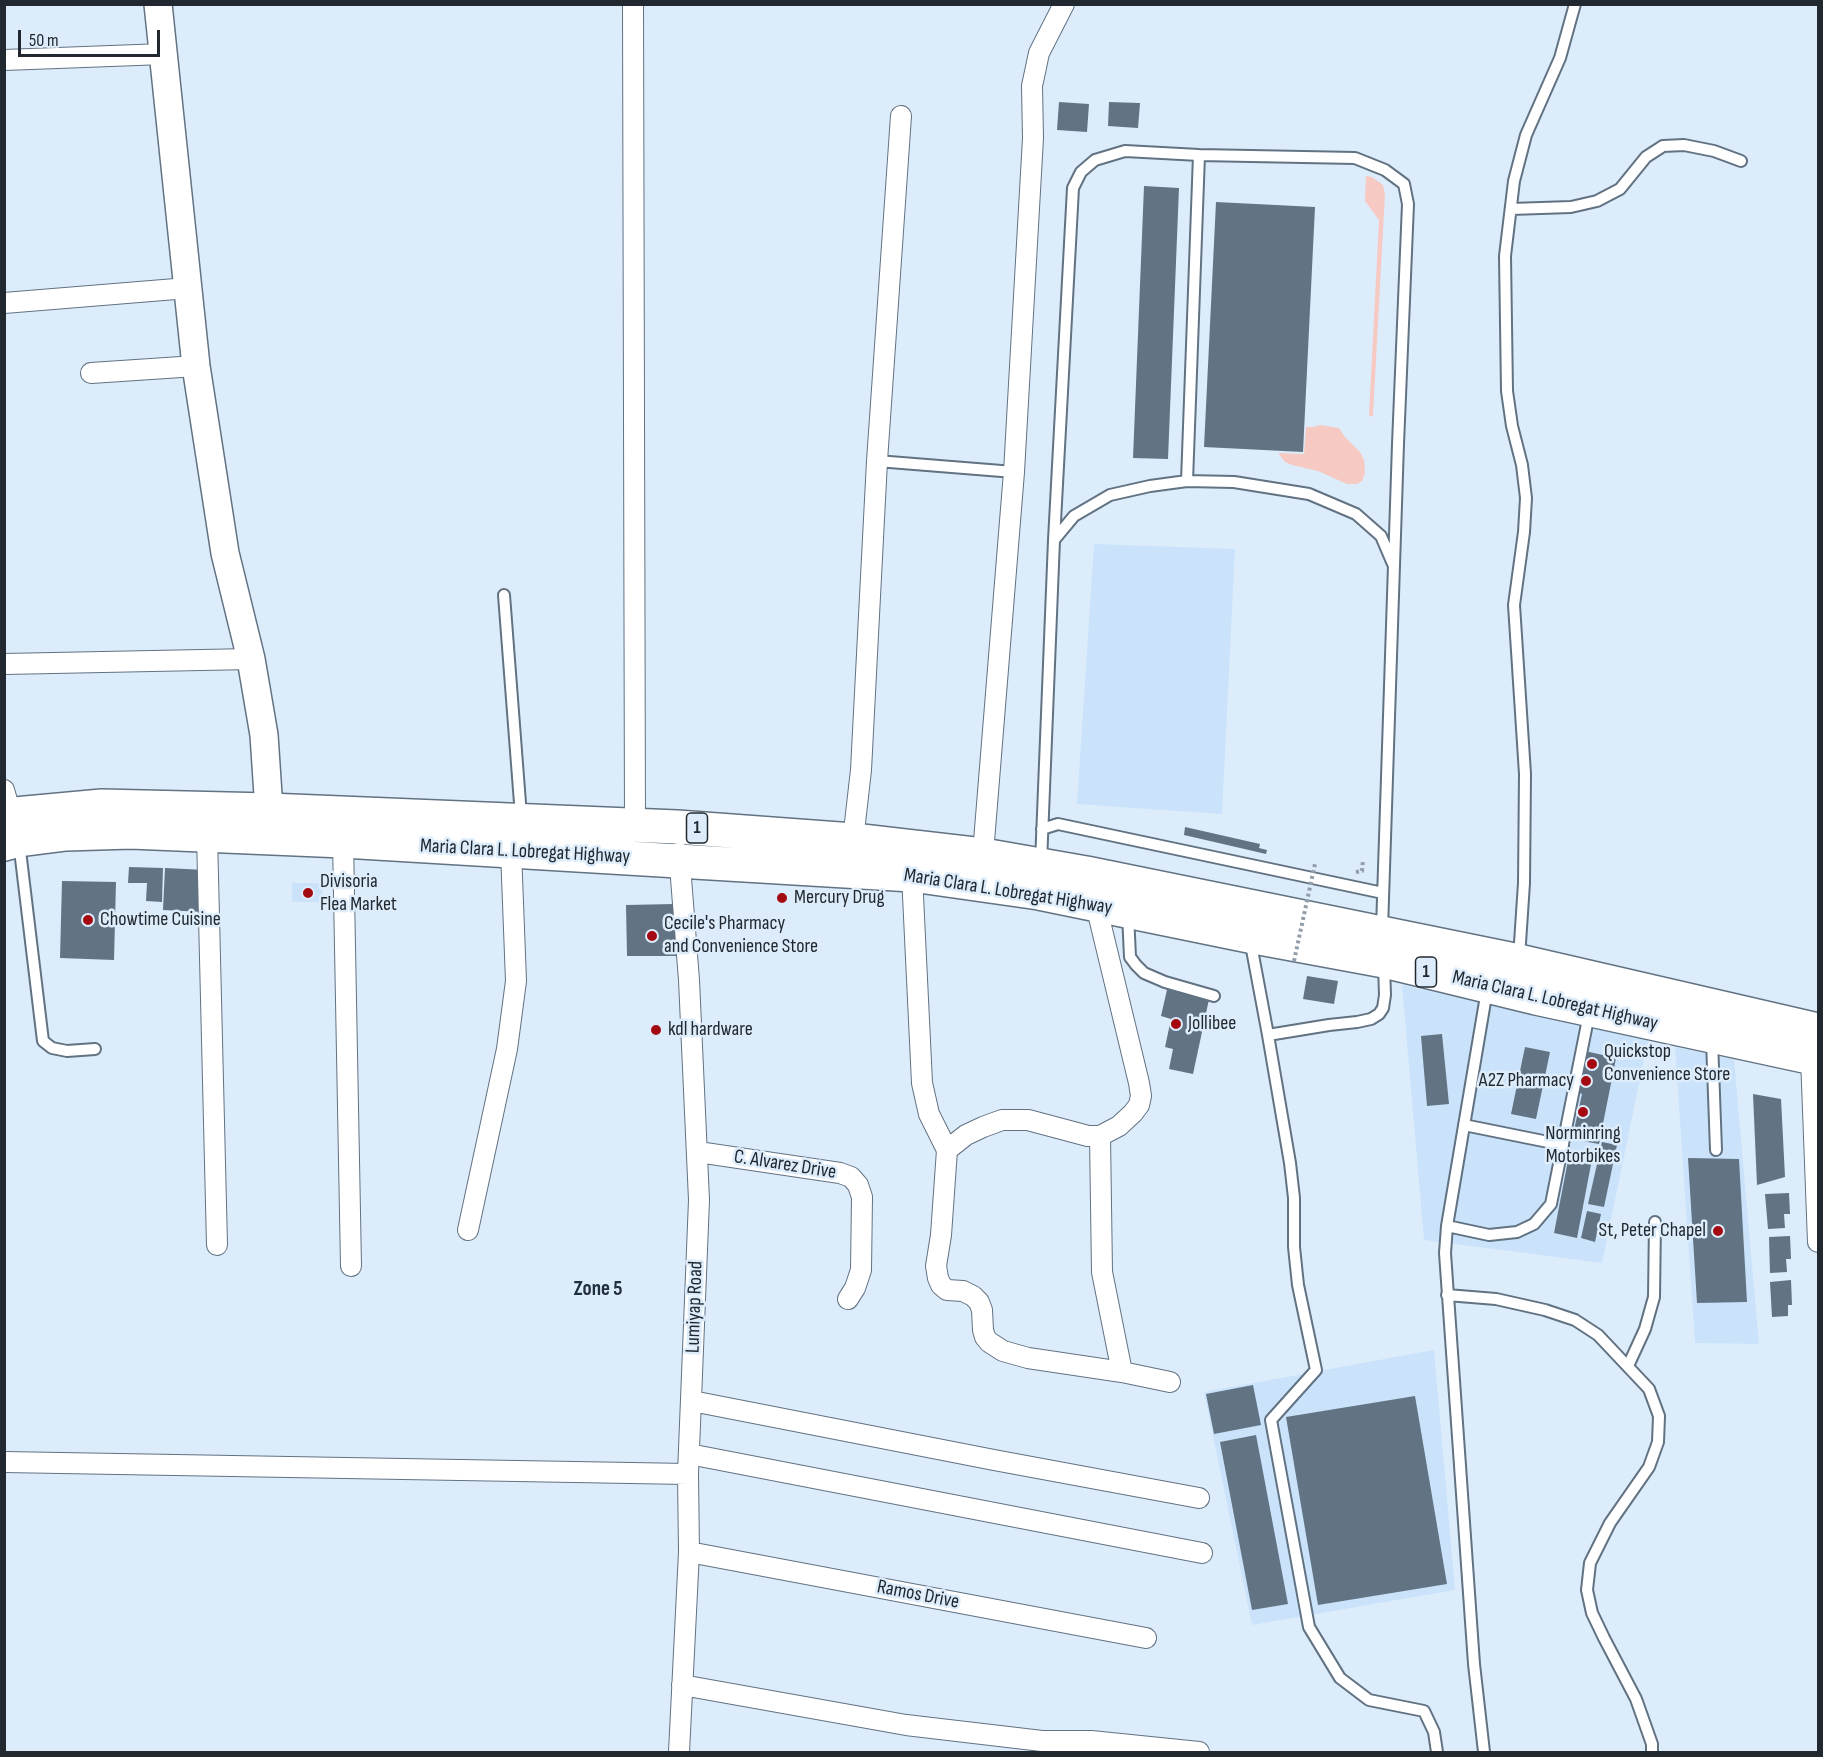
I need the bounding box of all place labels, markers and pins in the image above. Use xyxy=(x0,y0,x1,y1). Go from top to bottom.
place label: Divisoria Flea Market xyxy=(320,870,397,917)
marker: Divisoria Flea Market xyxy=(301,886,315,900)
place label: Mercury Drug xyxy=(794,886,884,910)
marker: Mercury Drug xyxy=(775,891,789,905)
place label: Chowtime Cuisine xyxy=(100,908,221,932)
place label: Cecile's Pharmacy and Convenience Store xyxy=(664,912,818,959)
marker: Chowtime Cuisine xyxy=(81,913,95,927)
marker: Cecile's Pharmacy and Convenience Store xyxy=(645,929,659,943)
place label: Jollibee xyxy=(1188,1012,1236,1036)
marker: Jollibee xyxy=(1169,1017,1183,1031)
place label: kdl hardware xyxy=(668,1018,753,1042)
marker: kdl hardware xyxy=(649,1023,663,1037)
place label: Quickstop Convenience Store xyxy=(1604,1040,1730,1087)
marker: Quickstop Convenience Store xyxy=(1585,1057,1599,1071)
place label: A2Z Pharmacy xyxy=(1479,1069,1574,1093)
marker: A2Z Pharmacy xyxy=(1579,1074,1593,1088)
marker: Norminring Motorbikes xyxy=(1576,1105,1590,1119)
place label: Norminring Motorbikes xyxy=(1545,1122,1621,1169)
place label: St, Peter Chapel xyxy=(1599,1219,1706,1243)
marker: St, Peter Chapel xyxy=(1711,1224,1725,1238)

